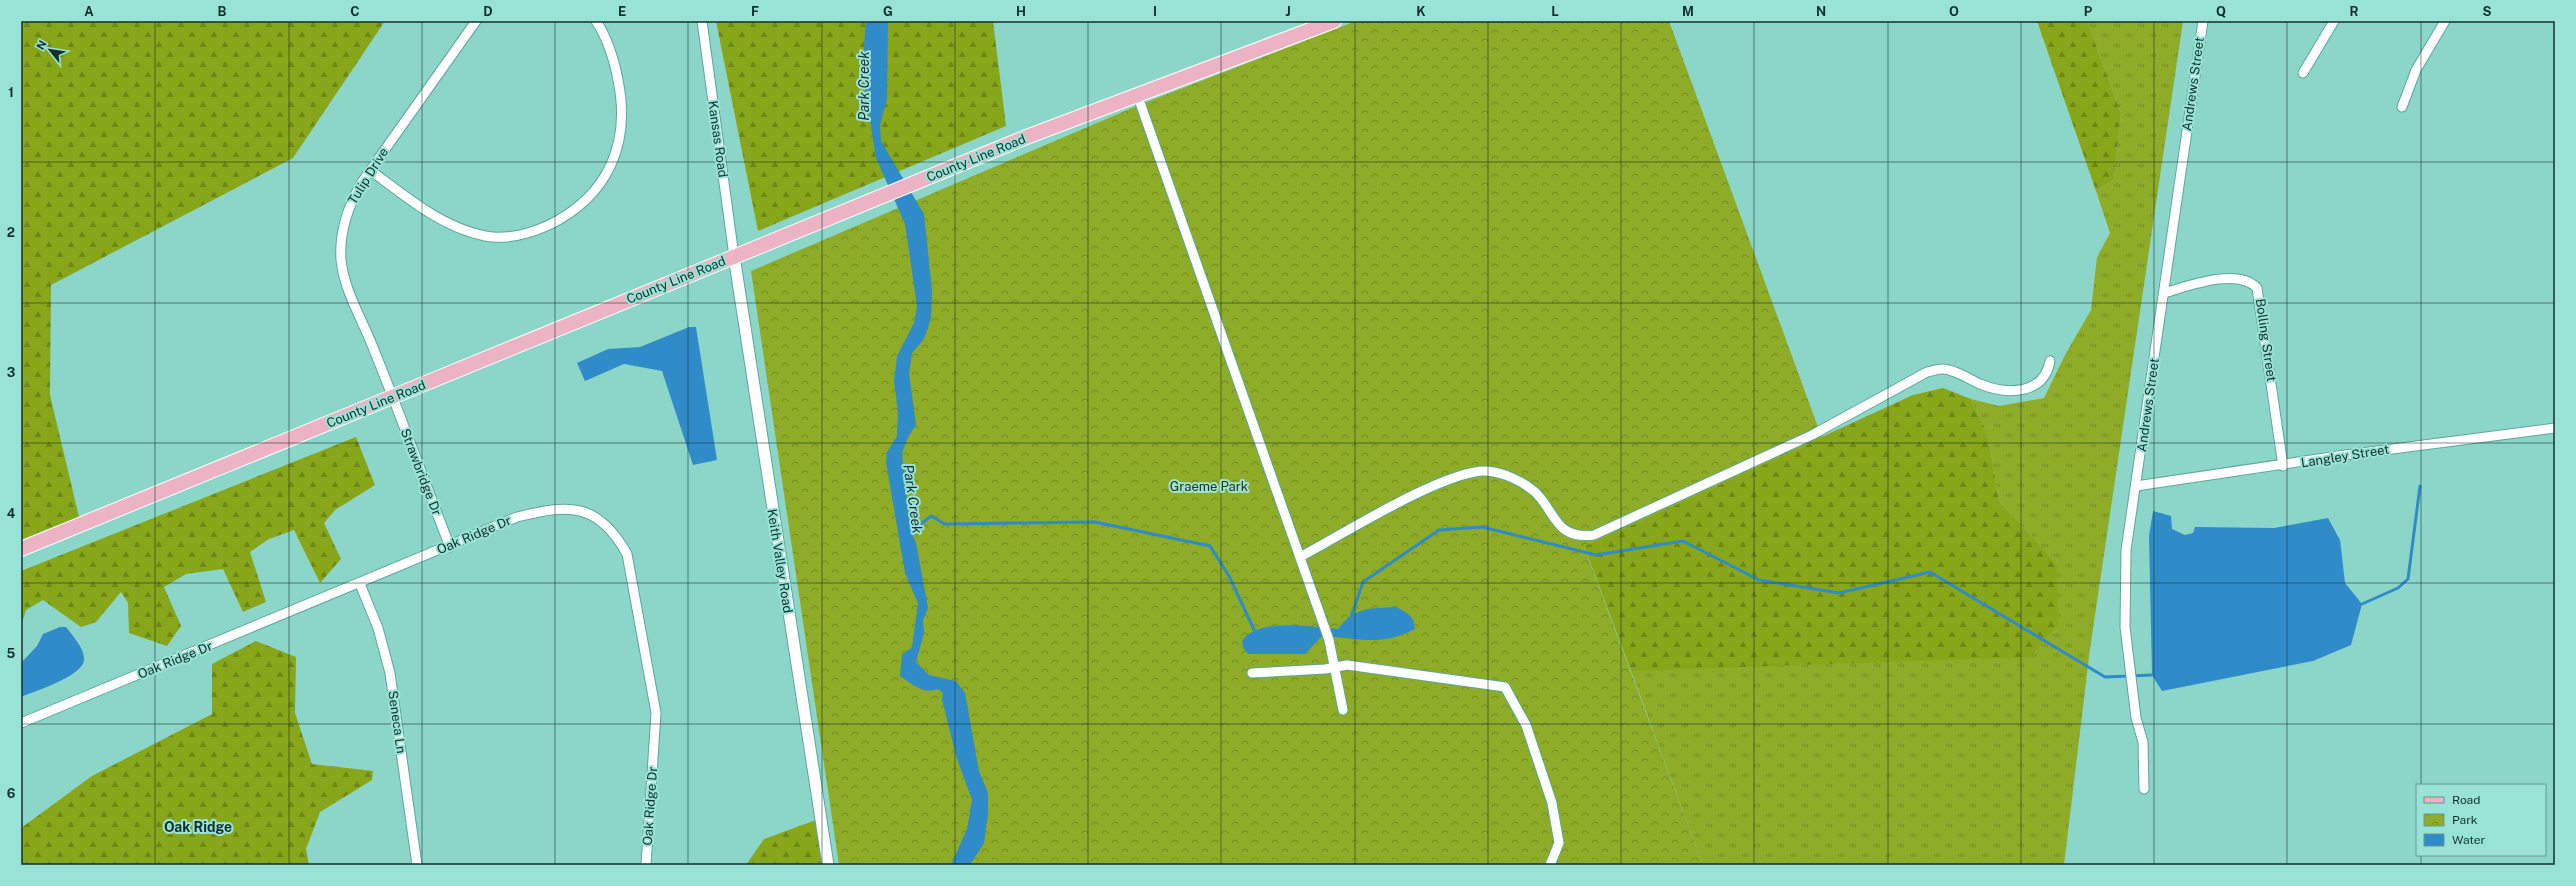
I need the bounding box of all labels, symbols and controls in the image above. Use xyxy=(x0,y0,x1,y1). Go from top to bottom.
text: A xyxy=(84,4,94,19)
text: B xyxy=(218,4,227,19)
text: C xyxy=(350,4,360,19)
text: D xyxy=(483,4,493,19)
text: E xyxy=(618,4,626,19)
text: F xyxy=(751,4,759,19)
text: G xyxy=(883,4,893,19)
text: H xyxy=(1016,4,1026,19)
text: I xyxy=(1153,4,1157,19)
text: J xyxy=(1285,4,1291,19)
text: K xyxy=(1416,4,1426,19)
text: L xyxy=(1551,4,1559,19)
text: M xyxy=(1682,4,1694,19)
text: N xyxy=(1816,4,1826,19)
text: O xyxy=(1949,4,1959,19)
text: P xyxy=(2084,4,2093,19)
text: Q xyxy=(2216,4,2226,19)
text: R xyxy=(2349,4,2359,19)
text: S xyxy=(2483,4,2492,19)
north arrow xyxy=(30,30,70,70)
street label: Andrews Street xyxy=(2179,36,2207,132)
text: N xyxy=(34,38,49,52)
water label: Park Creek xyxy=(856,51,872,121)
text: 1 xyxy=(8,85,14,100)
street label: Kansas Road xyxy=(705,100,731,178)
street label: County Line Road xyxy=(924,131,1028,185)
street label: Tulip Drive xyxy=(345,145,391,207)
text: 2 xyxy=(7,225,15,240)
street label: County Line Road xyxy=(624,253,728,307)
street label: Bolling Street xyxy=(2253,297,2279,383)
street label: Andrews Street xyxy=(2134,357,2162,453)
text: 3 xyxy=(7,365,16,380)
street label: County Line Road xyxy=(324,377,428,431)
street label: Strawbridge Dr xyxy=(398,427,444,517)
street label: Langley Street xyxy=(2300,442,2390,470)
water label: Park Creek xyxy=(900,463,926,535)
park label: Graeme Park xyxy=(1170,479,1248,494)
text: 4 xyxy=(7,506,16,521)
street label: Keith Valley Road xyxy=(764,508,796,614)
street label: Oak Ridge Dr xyxy=(435,513,513,557)
street label: Oak Ridge Dr xyxy=(136,638,214,682)
text: 5 xyxy=(7,646,16,661)
street label: Seneca Ln xyxy=(385,690,409,754)
street label: Oak Ridge Dr xyxy=(640,766,660,846)
legend xyxy=(2416,784,2546,856)
text: 6 xyxy=(7,786,16,801)
text: Road xyxy=(2452,793,2480,807)
text: Park xyxy=(2452,813,2478,827)
district label: Oak Ridge xyxy=(164,819,232,835)
text: Water xyxy=(2452,833,2486,847)

